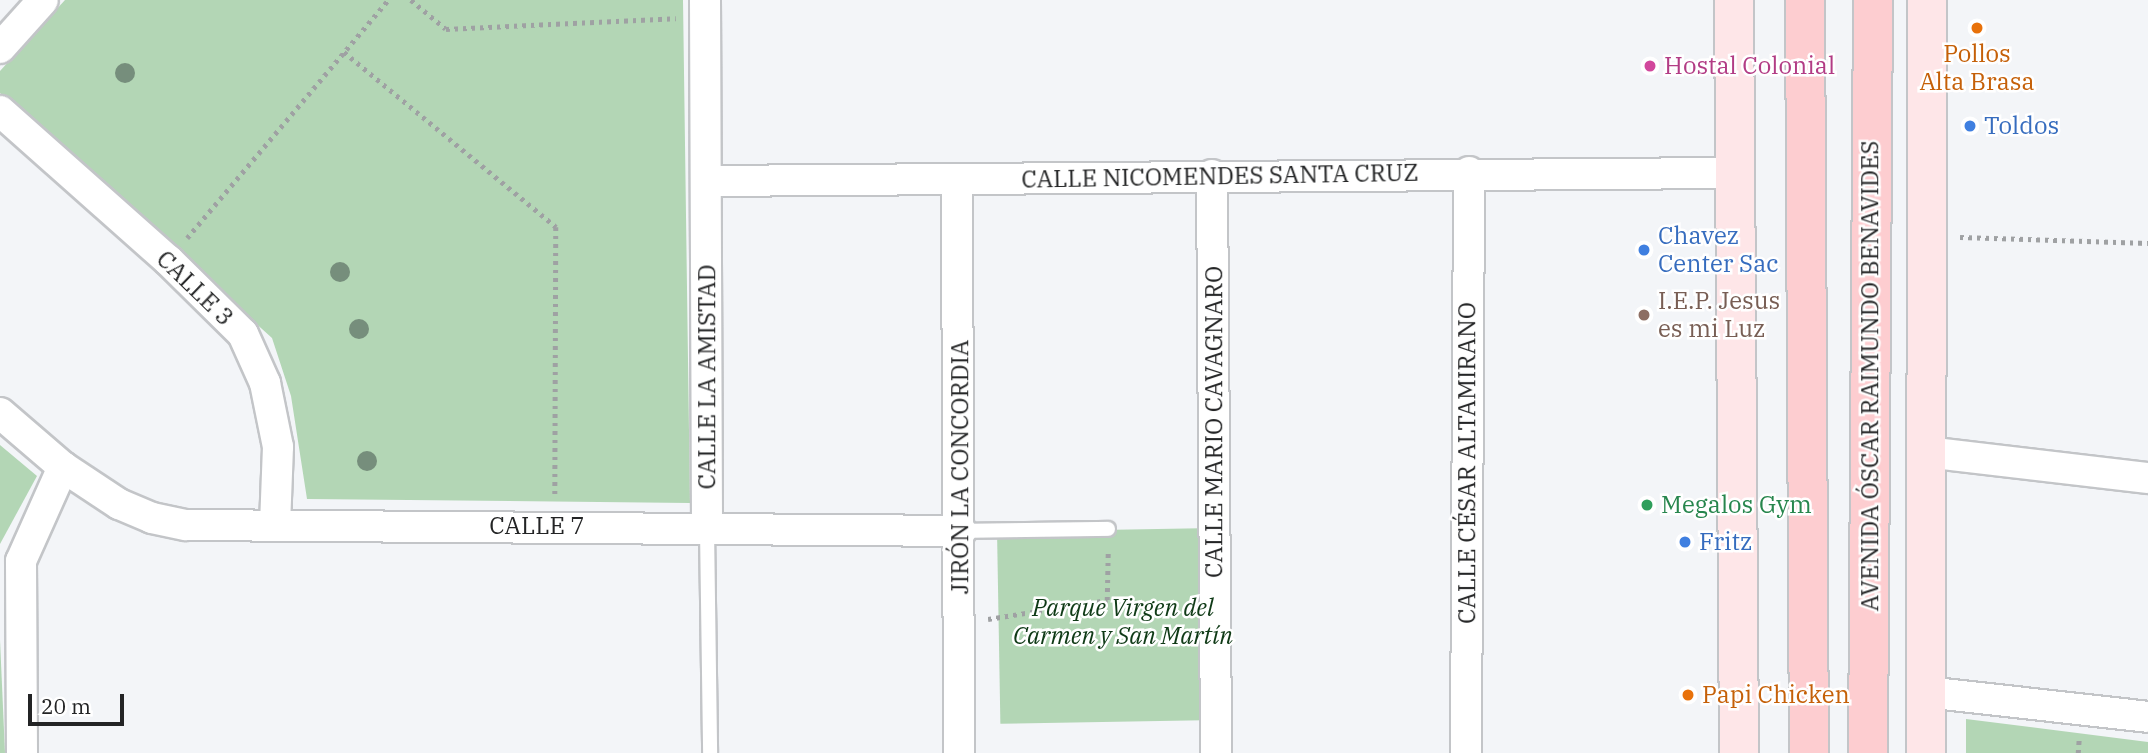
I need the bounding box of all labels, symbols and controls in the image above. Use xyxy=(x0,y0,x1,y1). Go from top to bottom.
marker: Pollos Alta Brasa xyxy=(1969,20,1985,36)
place label: Pollos Alta Brasa xyxy=(1919,40,2035,96)
place label: Hostal Colonial xyxy=(1664,52,1835,80)
marker: Hostal Colonial xyxy=(1642,58,1658,74)
place label: Toldos xyxy=(1984,112,2059,140)
marker: Toldos xyxy=(1962,118,1978,134)
street label: AVENIDA ÓSCAR RAIMUNDO BENAVIDES xyxy=(1856,141,1884,611)
street label: CALLE NICOMENDES SANTA CRUZ xyxy=(1021,158,1419,194)
place label: Chavez Center Sac xyxy=(1658,222,1779,278)
marker: Chavez Center Sac xyxy=(1636,242,1652,258)
street label: CALLE 3 xyxy=(151,244,239,332)
street label: CALLE LA AMISTAD xyxy=(693,265,721,489)
street label: CALLE MARIO CAVAGNARO xyxy=(1200,266,1228,578)
place label: I.E.P. Jesus es mi Luz xyxy=(1658,287,1780,343)
street label: CALLE CÉSAR ALTAMIRANO xyxy=(1453,302,1481,624)
marker: I.E.P. Jesus es mi Luz xyxy=(1636,307,1652,323)
street label: JIRÓN LA CONCORDIA xyxy=(946,340,974,594)
place label: Megalos Gym xyxy=(1661,491,1812,519)
marker: Megalos Gym xyxy=(1639,497,1655,513)
street label: CALLE 7 xyxy=(489,512,585,540)
place label: Fritz xyxy=(1699,528,1752,556)
marker: Fritz xyxy=(1677,534,1693,550)
park label: Parque Virgen del Carmen y San Martín xyxy=(1013,594,1233,650)
scale bar xyxy=(32,680,128,724)
place label: Papi Chicken xyxy=(1702,681,1850,709)
marker: Papi Chicken xyxy=(1680,687,1696,703)
text: 20 m xyxy=(41,692,91,720)

